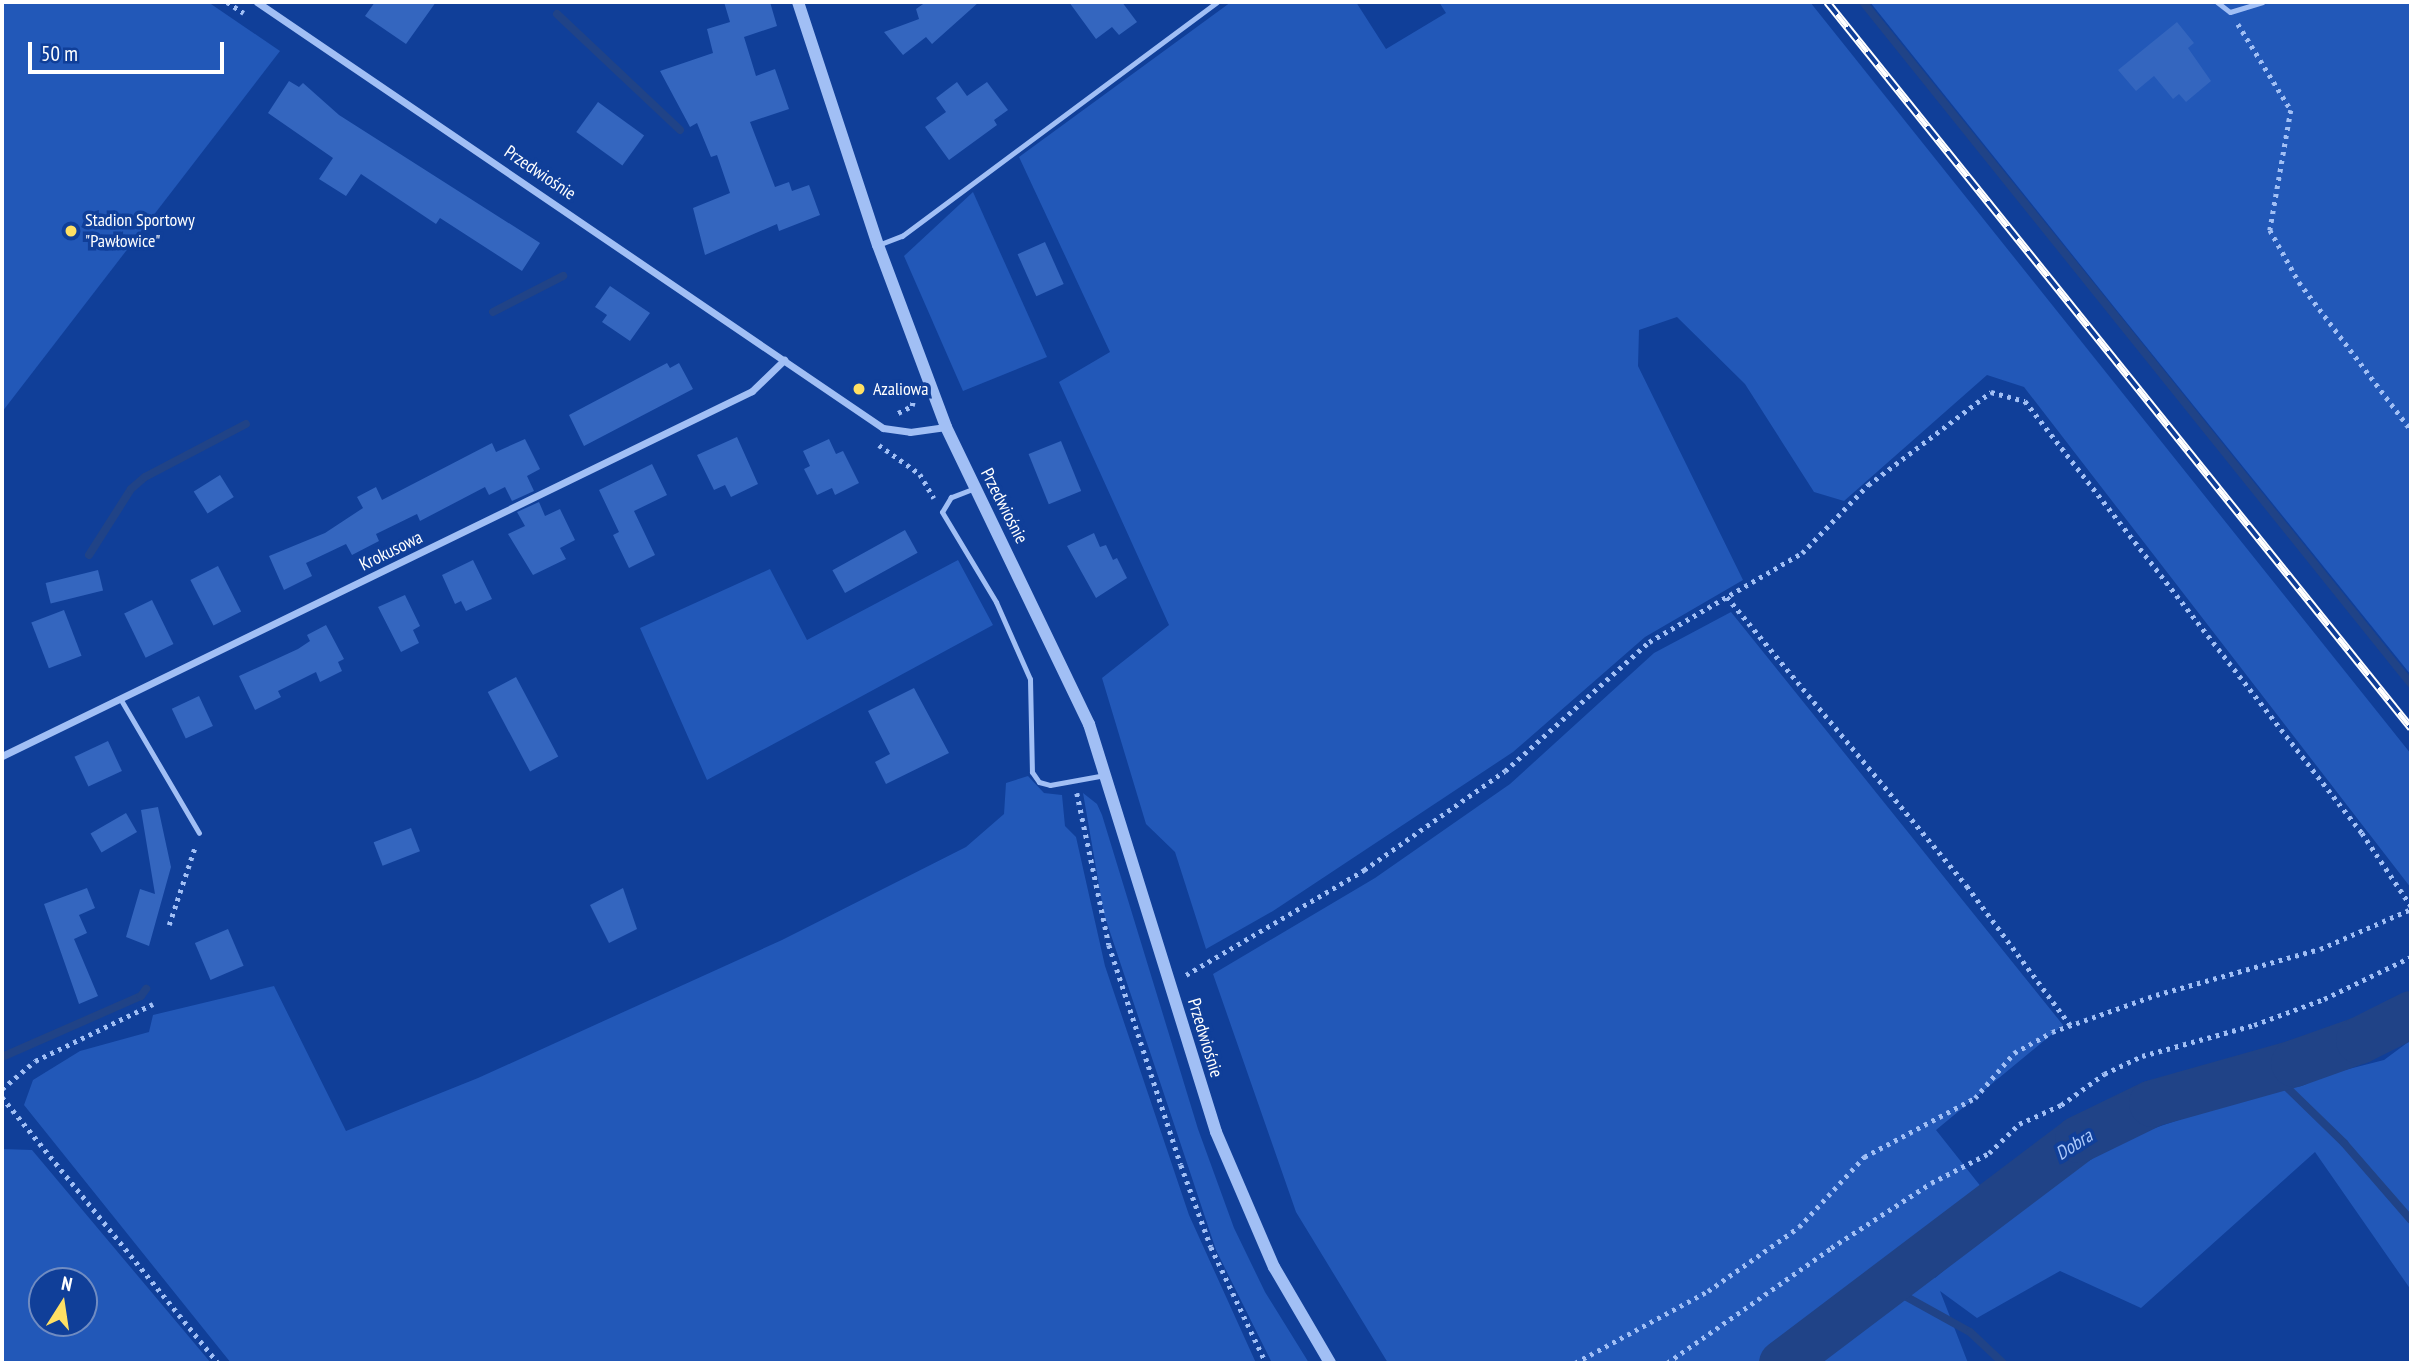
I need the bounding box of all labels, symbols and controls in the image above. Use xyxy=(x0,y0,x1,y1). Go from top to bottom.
scale bar xyxy=(32,28,228,72)
text: 50 m xyxy=(41,40,78,67)
street label: Przedwiośnie xyxy=(500,141,580,205)
place label: Stadion Sportowy "Pawłowice" xyxy=(85,210,195,252)
marker: Stadion Sportowy "Pawłowice" xyxy=(63,223,79,239)
place label: Azaliowa xyxy=(873,378,928,400)
marker: Azaliowa xyxy=(851,381,867,397)
street label: Przedwiośnie xyxy=(976,465,1032,547)
street label: Krokusowa xyxy=(356,526,426,576)
street label: Przedwiośnie xyxy=(1183,996,1227,1080)
water label: Dobra xyxy=(2051,1125,2097,1165)
north arrow xyxy=(28,1267,98,1337)
text: N xyxy=(59,1271,74,1296)

